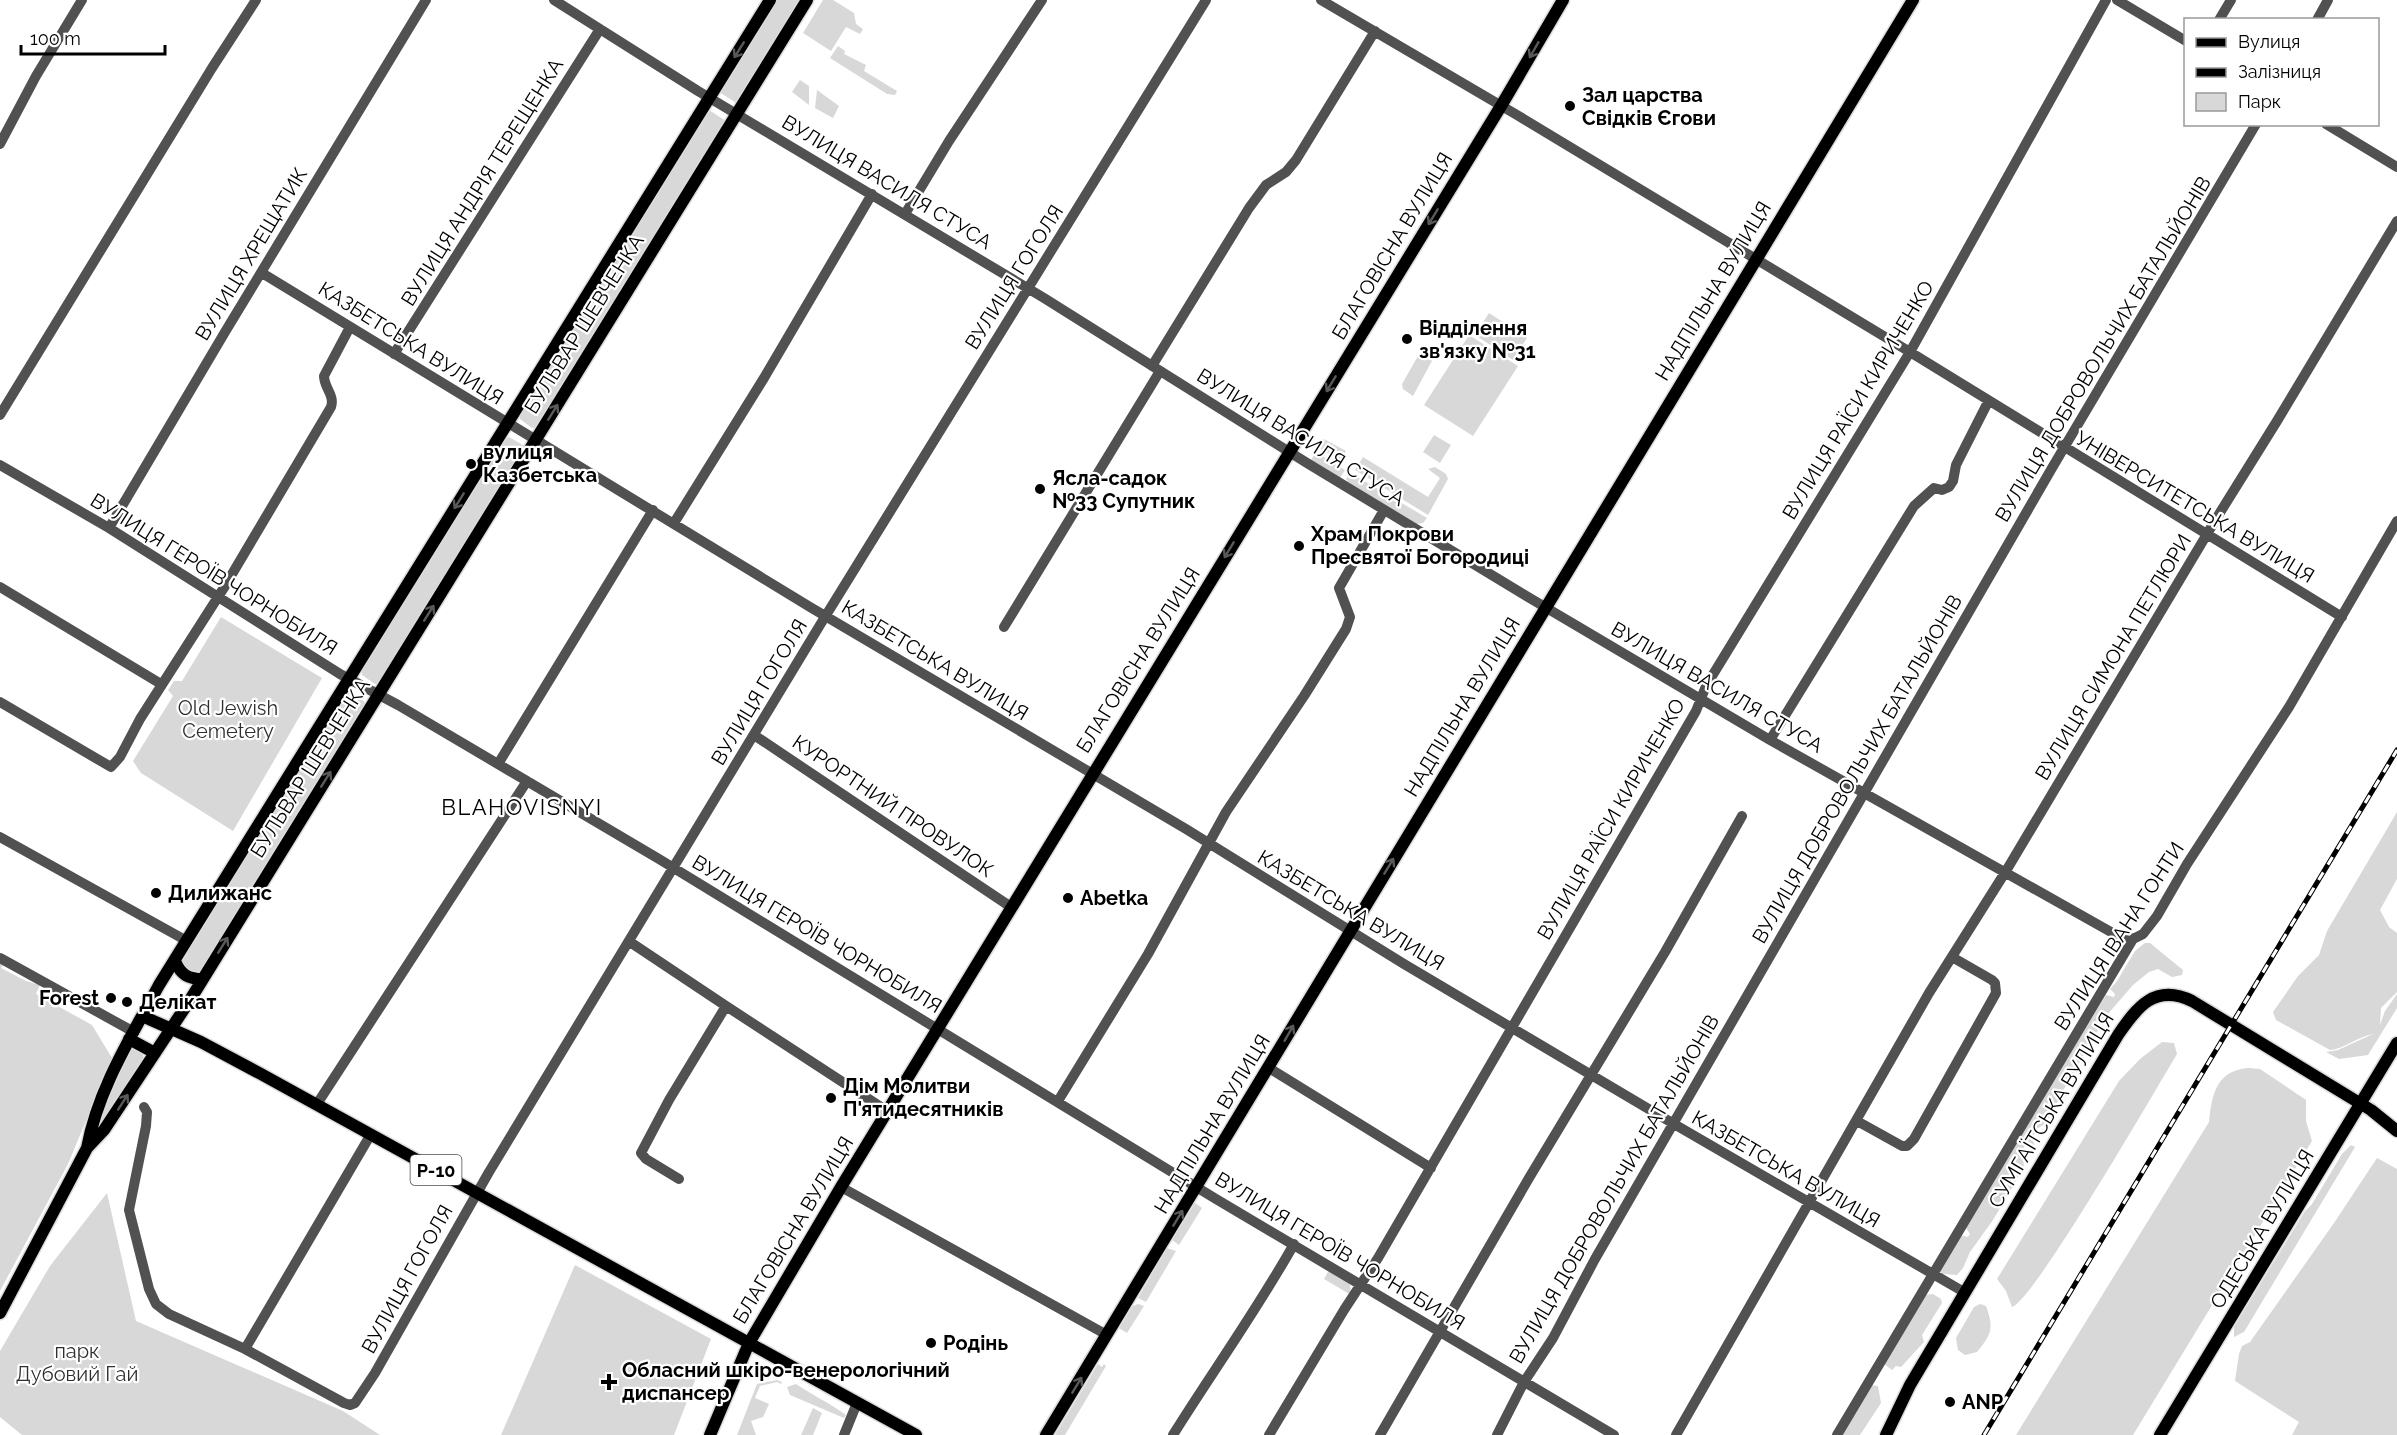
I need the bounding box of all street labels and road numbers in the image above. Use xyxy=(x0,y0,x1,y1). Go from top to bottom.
street label: ВУЛИЦЯ АНДРІЯ ТЕРЕЩЕНКА xyxy=(396,54,568,310)
street label: ВУЛИЦЯ ВАСИЛЯ СТУСА xyxy=(778,110,997,254)
street label: БЛАГОВІСНА ВУЛИЦЯ xyxy=(1327,148,1457,344)
street label: ВУЛИЦЯ ХРЕЩАТИК xyxy=(190,163,312,345)
street label: ВУЛИЦЯ ДОБРОВОЛЬЧИХ БАТАЛЬЙОНІВ xyxy=(1990,172,2216,526)
street label: НАДПІЛЬНА ВУЛИЦЯ xyxy=(1650,197,1776,385)
street label: ВУЛИЦЯ ГОГОЛЯ xyxy=(960,200,1068,354)
street label: БУЛЬВАР ШЕВЧЕНКА xyxy=(519,230,649,418)
street label: КАЗБЕТСЬКА ВУЛИЦЯ xyxy=(314,276,508,410)
street label: ВУЛИЦЯ РАЇСИ КИРИЧЕНКО xyxy=(1777,276,1939,524)
street label: ВУЛИЦЯ ВАСИЛЯ СТУСА xyxy=(1193,363,1410,511)
street label: УНІВЕРСИТЕТСЬКА ВУЛИЦЯ xyxy=(2071,426,2319,588)
street label: ВУЛИЦЯ ГЕРОЇВ ЧОРНОБИЛЯ xyxy=(86,488,342,660)
street label: ВУЛИЦЯ СИМОНА ПЕТЛЮРИ xyxy=(2030,530,2196,784)
street label: БЛАГОВІСНА ВУЛИЦЯ xyxy=(1071,563,1205,757)
street label: ВУЛИЦЯ ДОБРОВОЛЬЧИХ БАТАЛЬЙОНІВ xyxy=(1747,590,1967,948)
street label: КАЗБЕТСЬКА ВУЛИЦЯ xyxy=(837,595,1033,725)
street label: НАДПІЛЬНА ВУЛИЦЯ xyxy=(1399,613,1525,801)
street label: ВУЛИЦЯ ГОГОЛЯ xyxy=(706,615,812,769)
street label: ВУЛИЦЯ ВАСИЛЯ СТУСА xyxy=(1607,616,1828,758)
street label: БУЛЬВАР ШЕВЧЕНКА xyxy=(245,674,375,862)
street label: ВУЛИЦЯ РАЇСИ КИРИЧЕНКО xyxy=(1532,694,1690,944)
street label: КУРОРТНИЙ ПРОВУЛОК xyxy=(788,730,998,882)
street label: ВУЛИЦЯ ІВАНА ГОНТИ xyxy=(2049,837,2189,1035)
street label: КАЗБЕТСЬКА ВУЛИЦЯ xyxy=(1253,845,1449,975)
street label: ВУЛИЦЯ ГЕРОЇВ ЧОРНОБИЛЯ xyxy=(688,850,946,1018)
street label: СУМГАЇТСЬКА ВУЛИЦЯ xyxy=(1983,1008,2119,1212)
street label: ВУЛИЦЯ ДОБРОВОЛЬЧИХ БАТАЛЬЙОНІВ xyxy=(1504,1010,1724,1368)
street label: НАДПІЛЬНА ВУЛИЦЯ xyxy=(1149,1030,1275,1218)
street label: КАЗБЕТСЬКА ВУЛИЦЯ xyxy=(1688,1105,1884,1233)
street label: БЛАГОВІСНА ВУЛИЦЯ xyxy=(728,1132,858,1328)
street label: ОДЕСЬКА ВУЛИЦЯ xyxy=(2205,1145,2319,1313)
road number: Р-10 xyxy=(410,1155,462,1185)
street label: ВУЛИЦЯ ГЕРОЇВ ЧОРНОБИЛЯ xyxy=(1211,1167,1469,1335)
street label: ВУЛИЦЯ ГОГОЛЯ xyxy=(356,1201,458,1357)

